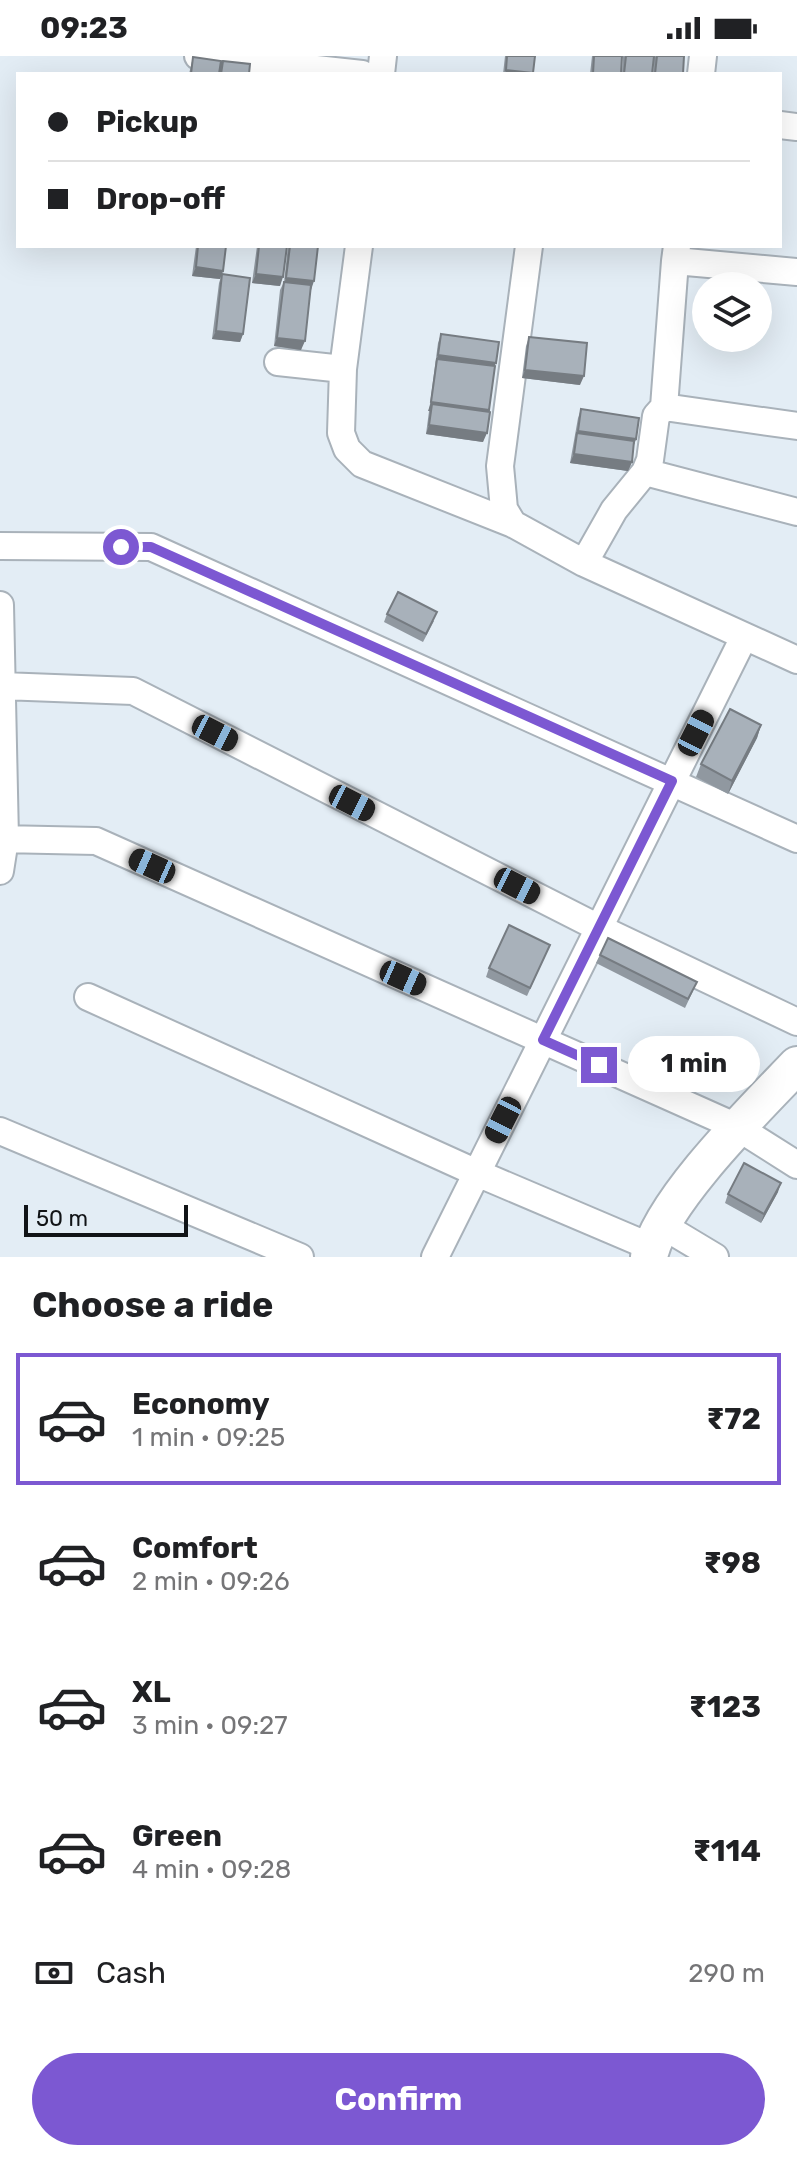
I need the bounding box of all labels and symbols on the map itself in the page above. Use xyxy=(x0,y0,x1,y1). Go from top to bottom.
route start xyxy=(103,529,139,565)
car xyxy=(674,706,718,760)
car xyxy=(188,711,242,755)
car xyxy=(325,781,379,825)
car xyxy=(125,845,179,887)
car xyxy=(490,864,544,908)
car xyxy=(376,957,430,999)
callout: 1 min xyxy=(627,1037,759,1093)
route end xyxy=(581,1047,617,1083)
car xyxy=(481,1093,525,1147)
scale bar xyxy=(24,1201,188,1237)

